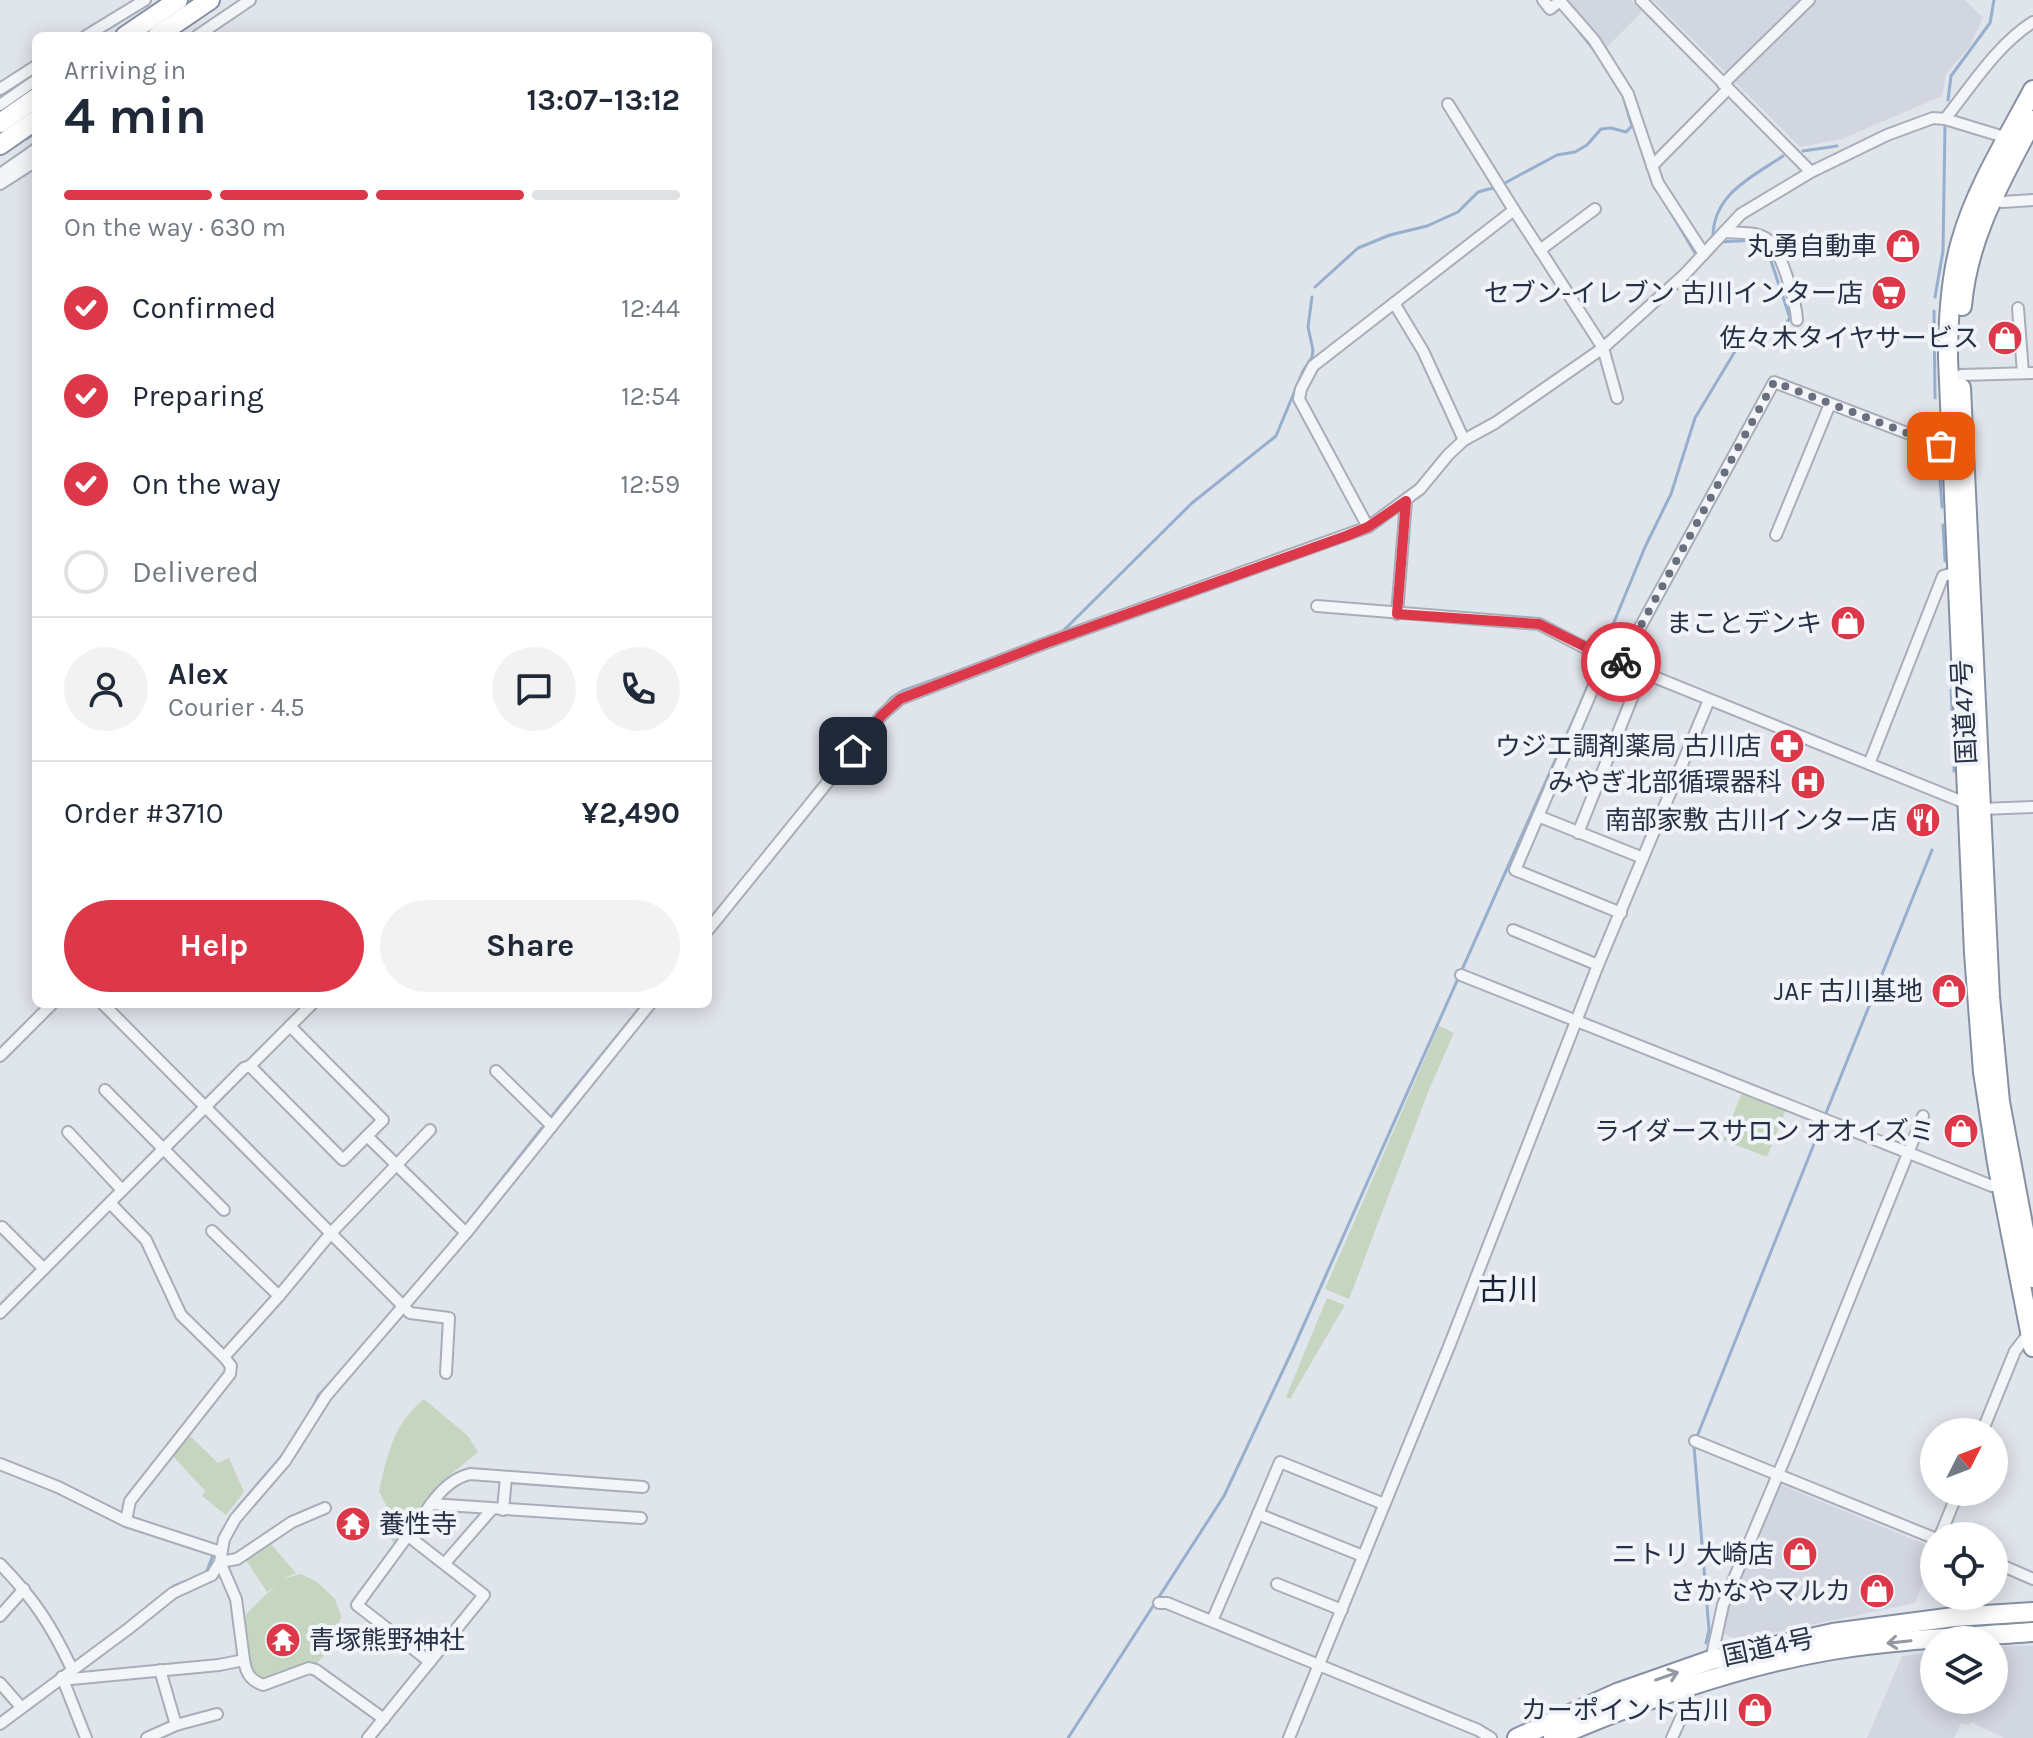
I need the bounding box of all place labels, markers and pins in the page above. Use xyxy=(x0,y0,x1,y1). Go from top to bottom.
shop icon: 丸勇自動車 xyxy=(1884,227,1922,265)
place label: 丸勇自動車 xyxy=(1747,231,1877,262)
supermarket icon: セブン-イレブン 古川インター店 xyxy=(1870,274,1908,312)
place label: セブン-イレブン 古川インター店 xyxy=(1484,278,1863,309)
shop icon: 佐々木タイヤサービス xyxy=(1986,319,2024,357)
place label: 佐々木タイヤサービス xyxy=(1720,323,1979,354)
pin xyxy=(1907,412,1975,480)
shop icon: まことデンキ xyxy=(1829,604,1867,642)
place label: まことデンキ xyxy=(1666,608,1822,639)
pin xyxy=(819,717,887,785)
pharmacy icon: ウジエ調剤薬局 古川店 xyxy=(1768,727,1806,765)
place label: ウジエ調剤薬局 古川店 xyxy=(1495,731,1761,762)
hospital icon: みやぎ北部循環器科 xyxy=(1789,763,1827,801)
place label: みやぎ北部循環器科 xyxy=(1548,767,1782,798)
restaurant icon: 南部家敷 古川インター店 xyxy=(1904,801,1942,839)
place label: 南部家敷 古川インター店 xyxy=(1605,805,1897,836)
shop icon: JAF 古川基地 xyxy=(1930,972,1968,1010)
place label: JAF 古川基地 xyxy=(1774,976,1923,1007)
shop icon: ライダースサロン オオイズミ xyxy=(1942,1112,1980,1150)
place label: ライダースサロン オオイズミ xyxy=(1594,1116,1935,1147)
temple icon: 養性寺 xyxy=(334,1505,372,1543)
place label: 養性寺 xyxy=(379,1509,457,1540)
shop icon: ニトリ 大崎店 xyxy=(1781,1535,1819,1573)
place label: ニトリ 大崎店 xyxy=(1612,1539,1774,1570)
shop icon: さかなやマルカ xyxy=(1858,1572,1896,1610)
place label: さかなやマルカ xyxy=(1670,1576,1851,1607)
temple icon: 青塚熊野神社 xyxy=(264,1621,302,1659)
place label: 青塚熊野神社 xyxy=(309,1625,465,1656)
shop icon: カーポイント古川 xyxy=(1736,1691,1774,1729)
place label: カーポイント古川 xyxy=(1521,1695,1729,1726)

